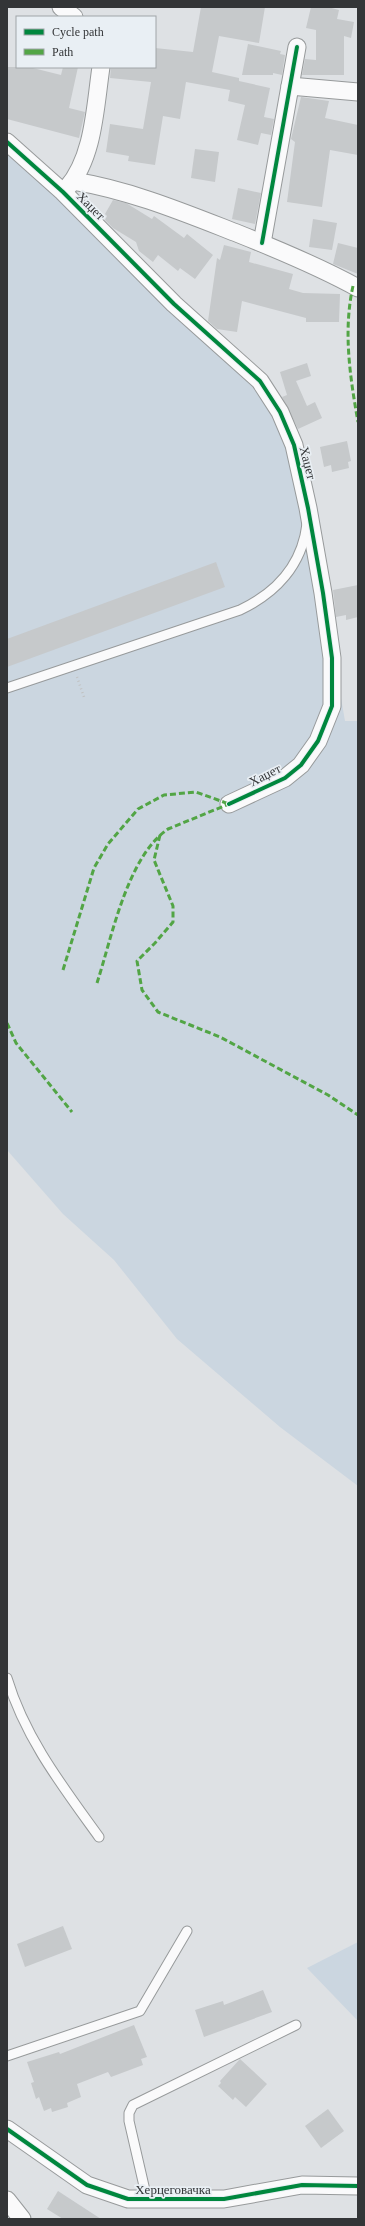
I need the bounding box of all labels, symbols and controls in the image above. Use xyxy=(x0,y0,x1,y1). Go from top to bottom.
legend xyxy=(16,16,156,68)
text: Cycle path xyxy=(52,25,104,39)
text: Path xyxy=(52,45,73,59)
street label: Хаџет xyxy=(74,189,108,223)
street label: Хаџет xyxy=(297,445,319,481)
street label: Хаџет xyxy=(247,761,284,789)
street label: Херцеговачка xyxy=(135,2182,211,2197)

